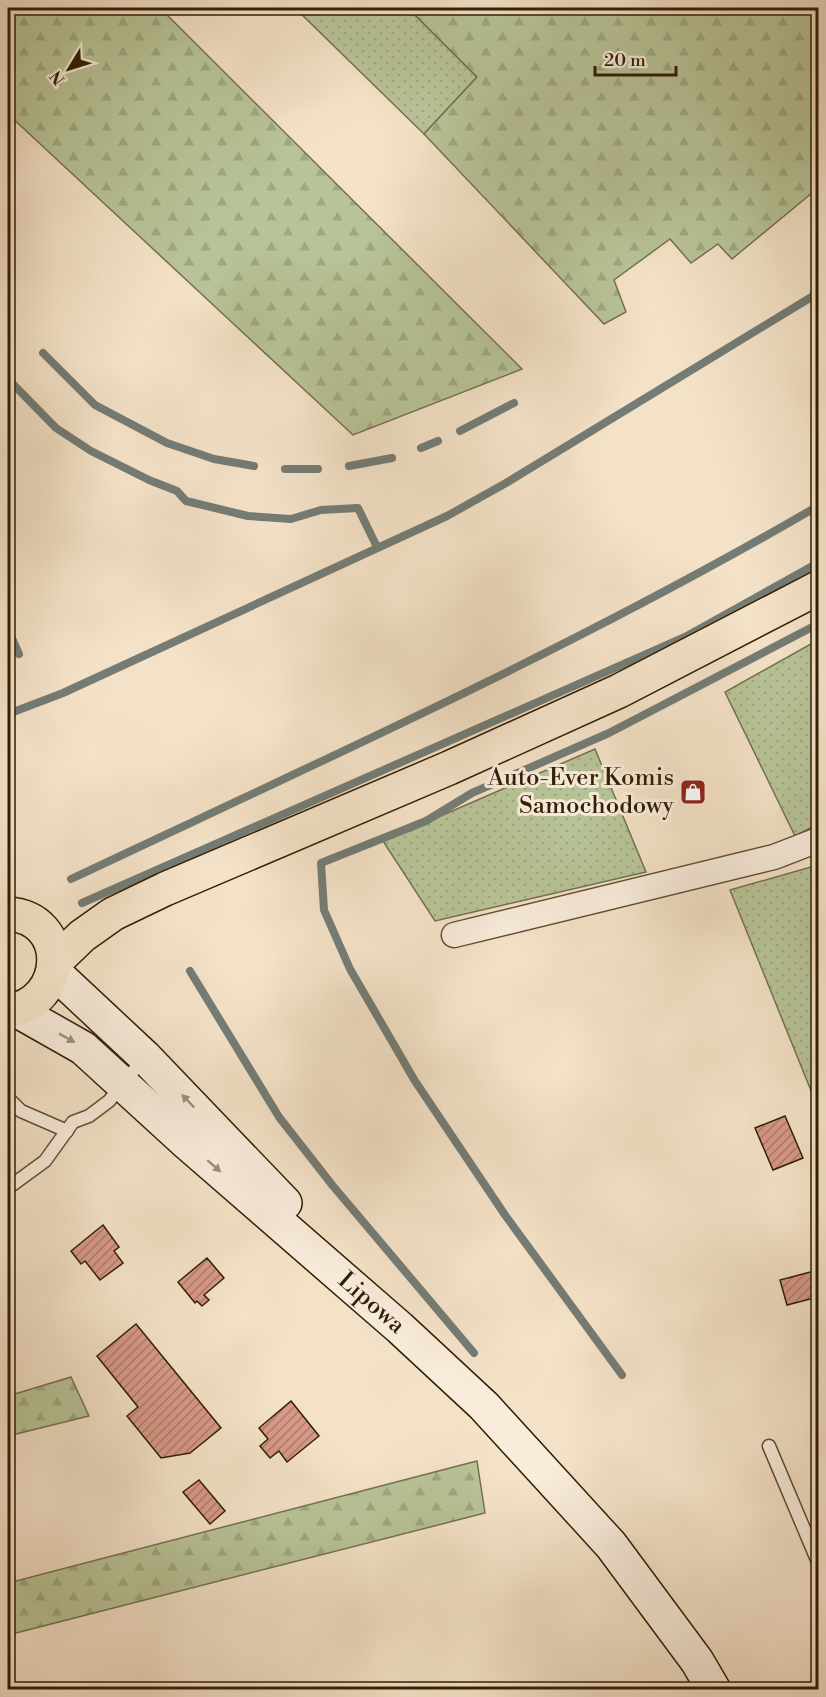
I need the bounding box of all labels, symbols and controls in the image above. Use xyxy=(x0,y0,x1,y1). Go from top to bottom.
north arrow xyxy=(39,39,99,99)
scale bar xyxy=(595,39,676,77)
text: 20 m xyxy=(604,49,646,72)
text: N xyxy=(46,66,70,89)
place label: Auto-Ever Komis Samochodowy xyxy=(487,763,674,821)
shop icon: Auto-Ever Komis Samochodowy xyxy=(678,777,708,807)
one-way arrow xyxy=(58,1033,75,1043)
one-way arrow xyxy=(181,1094,195,1109)
one-way arrow xyxy=(206,1159,221,1172)
street label: Lipowa xyxy=(331,1266,412,1341)

